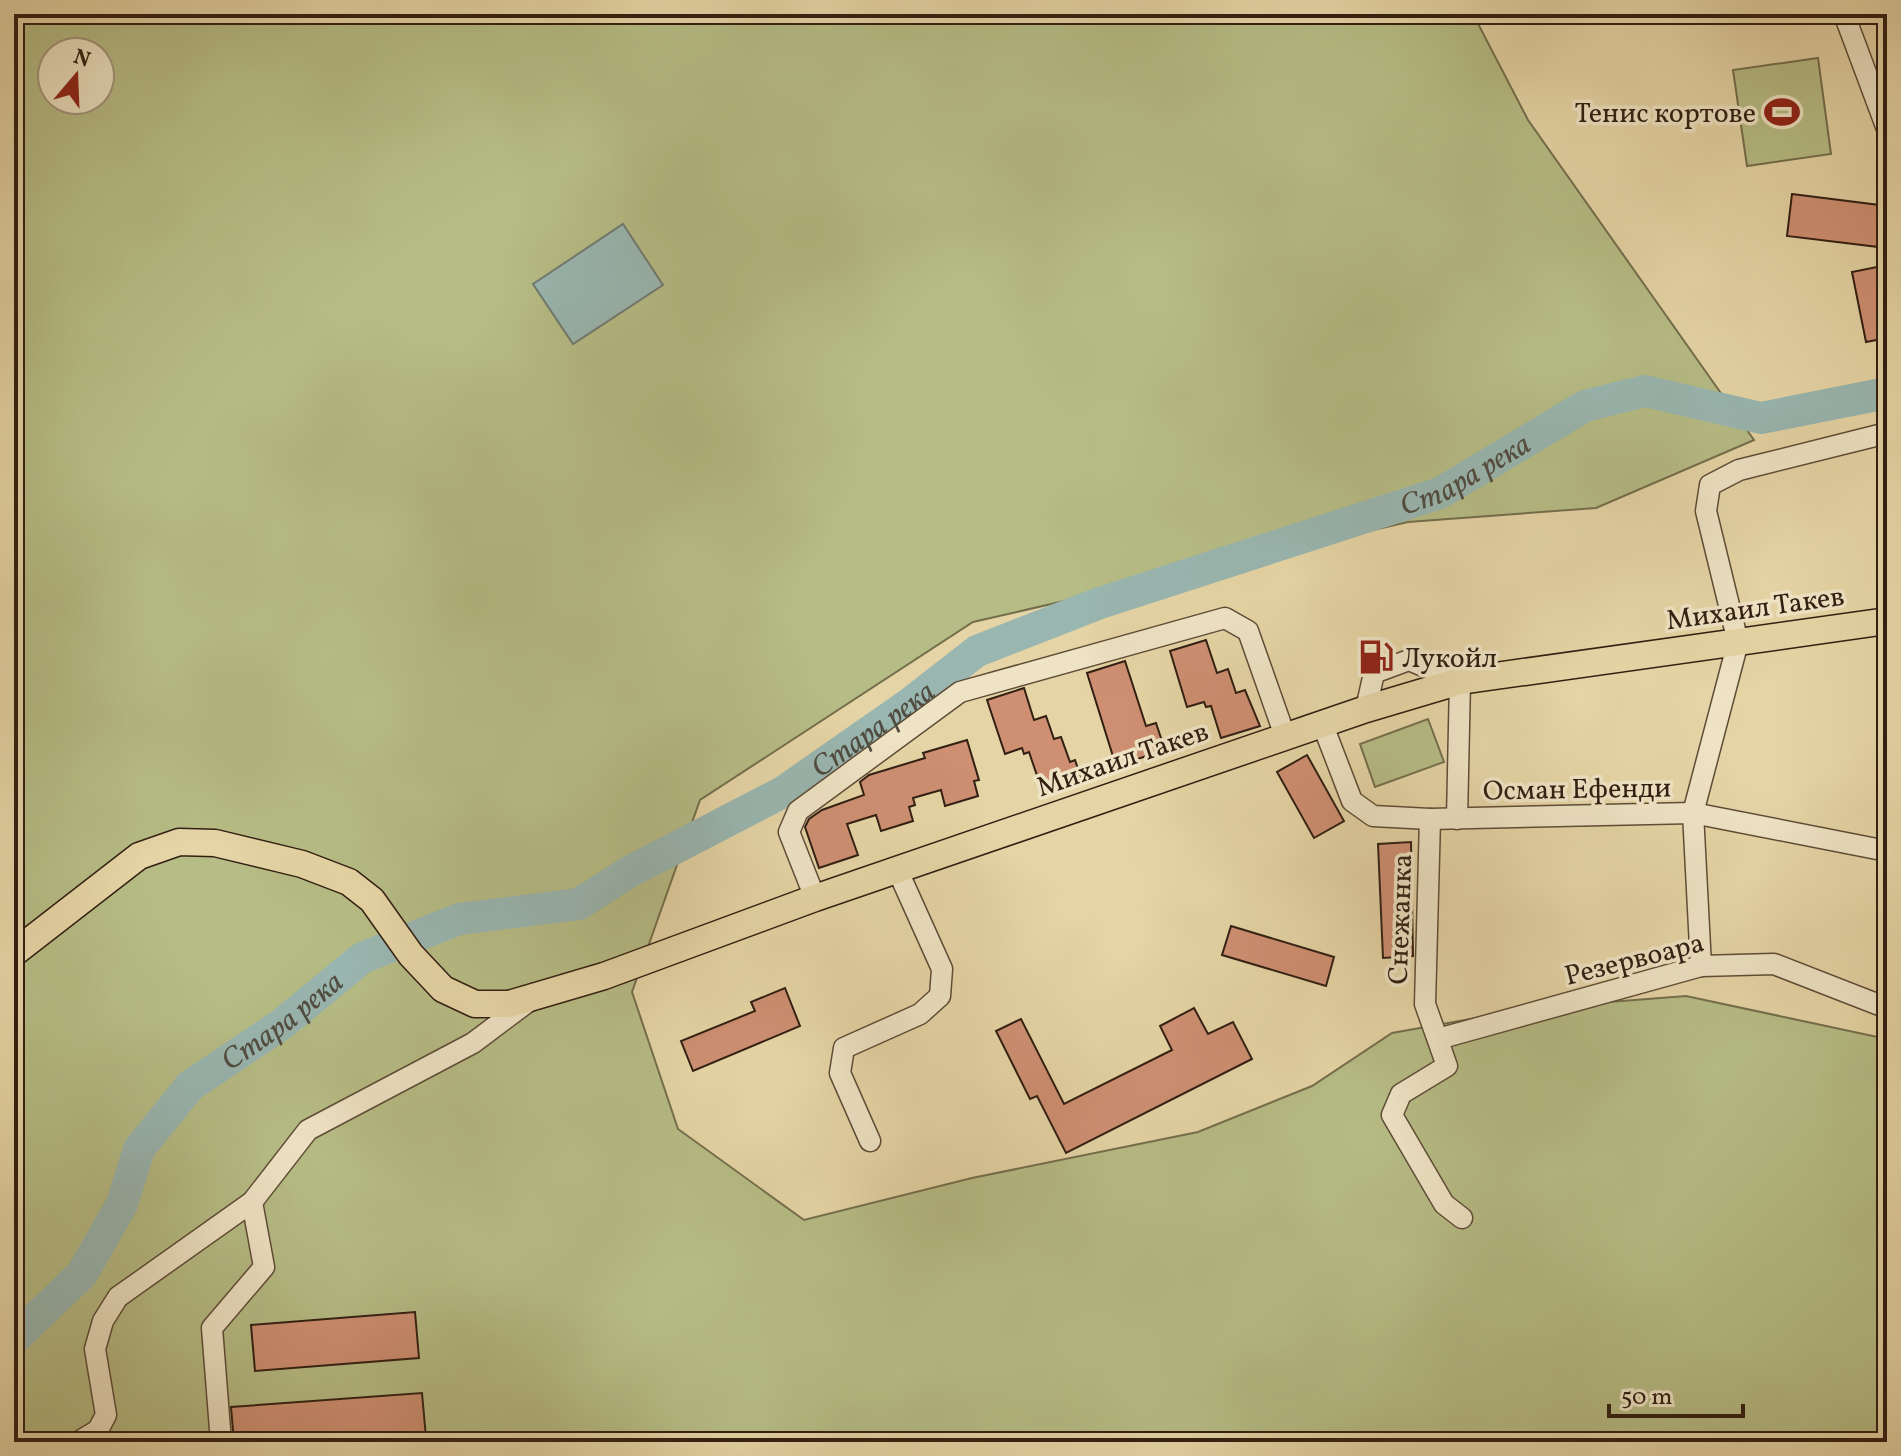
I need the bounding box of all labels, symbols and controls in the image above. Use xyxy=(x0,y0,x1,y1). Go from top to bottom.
north arrow xyxy=(36,36,116,116)
text: N xyxy=(69,42,94,77)
sports icon: Тенис кортове xyxy=(1763,93,1801,131)
place label: Тенис кортове xyxy=(1574,95,1756,134)
water label: Стара река xyxy=(1395,424,1539,528)
street label: Михаил Такев xyxy=(1664,578,1847,641)
fuel station icon: Лукойл xyxy=(1357,638,1395,676)
place label: Лукойл xyxy=(1402,640,1497,679)
water label: Стара река xyxy=(803,672,945,789)
street label: Михаил Такев xyxy=(1032,713,1214,808)
street label: Осман Ефенди xyxy=(1483,769,1672,812)
street label: Снежанка xyxy=(1380,853,1423,985)
street label: Резервоара xyxy=(1561,924,1709,997)
water label: Стара река xyxy=(213,963,353,1082)
scale bar xyxy=(1609,1368,1743,1418)
text: 50 m xyxy=(1621,1381,1673,1415)

